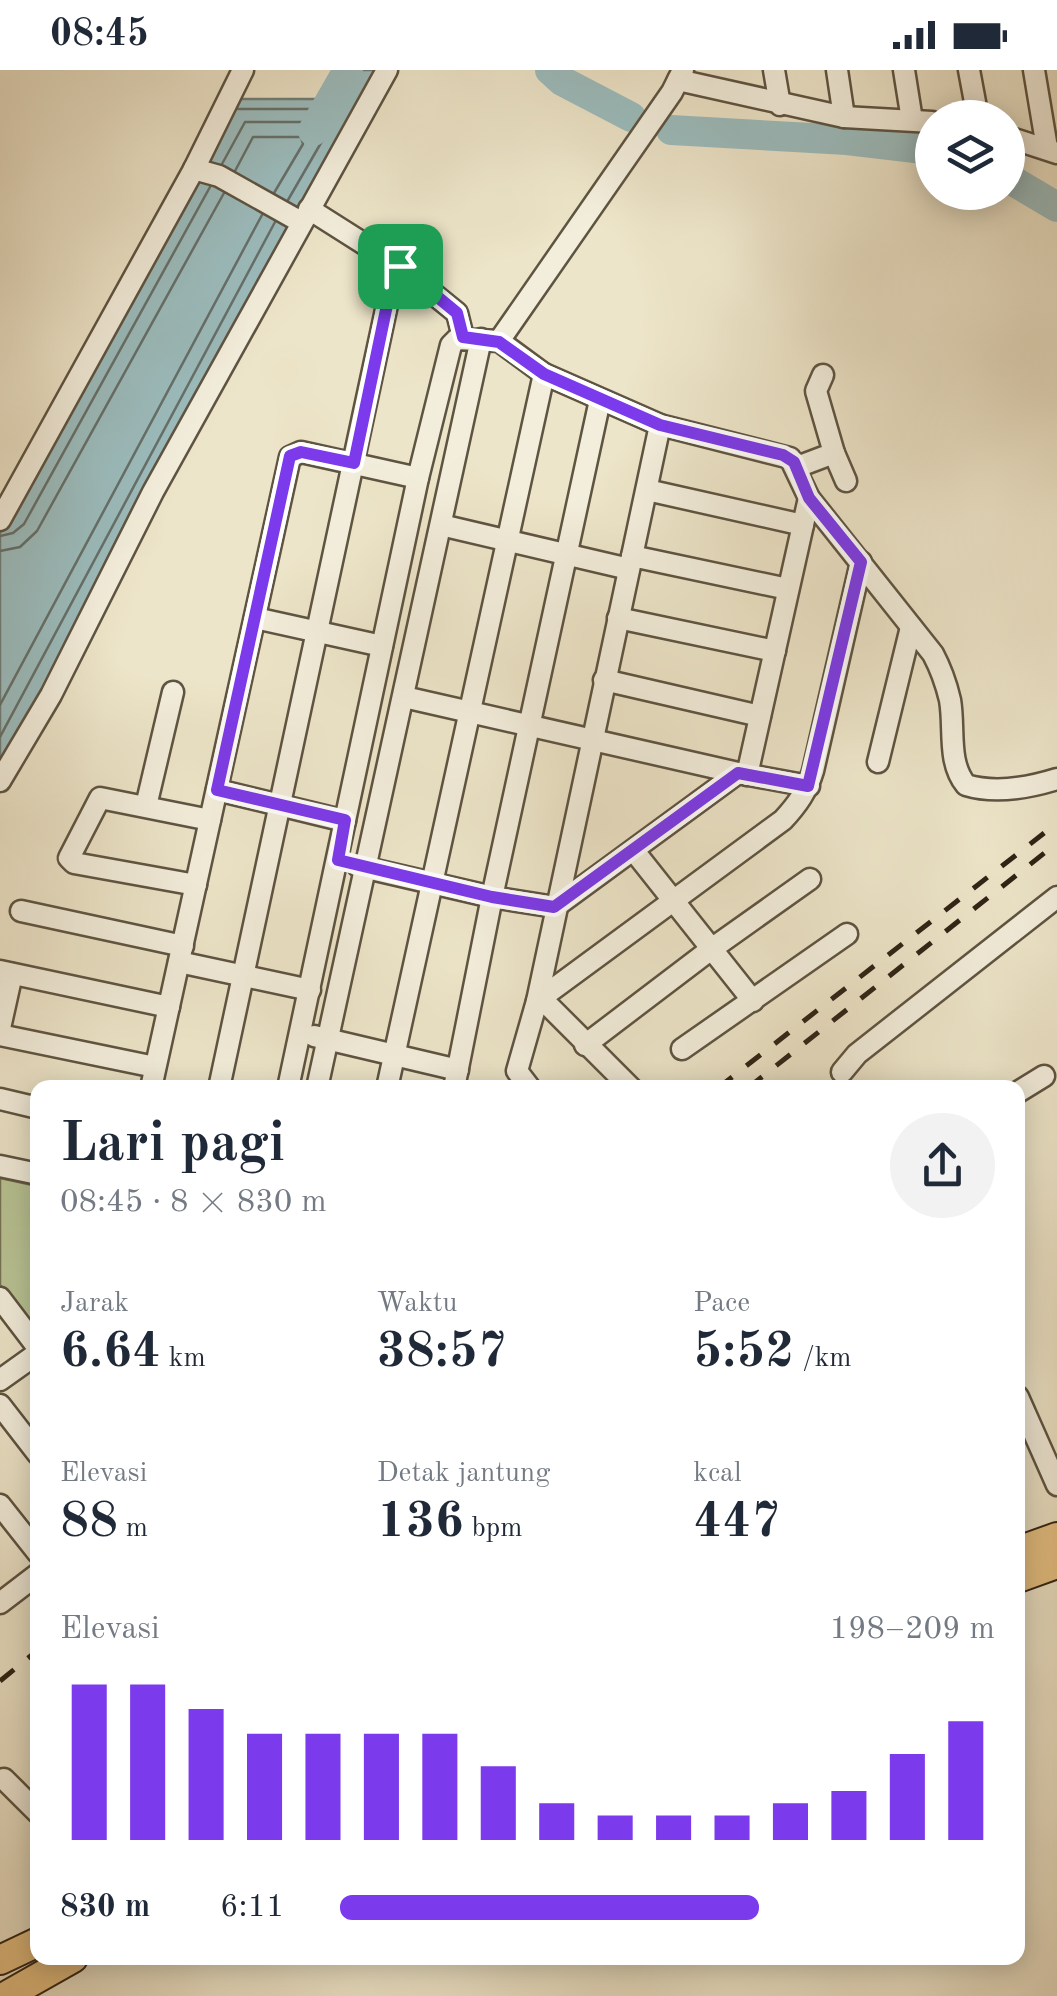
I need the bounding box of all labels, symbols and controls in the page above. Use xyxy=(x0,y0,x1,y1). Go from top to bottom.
text: 08:45 xyxy=(50,16,149,54)
map controls xyxy=(915,100,1025,210)
button: layers xyxy=(915,100,1025,210)
pin xyxy=(358,224,443,309)
icon: arrive xyxy=(373,239,428,294)
button: share xyxy=(890,1113,995,1218)
text: Lari pagi xyxy=(60,1118,285,1173)
text: 08:45 · 8 × 830 m xyxy=(60,1187,327,1219)
text: Jarak xyxy=(60,1290,129,1318)
text: Waktu xyxy=(377,1290,457,1318)
text: Pace xyxy=(693,1290,750,1318)
text: 6.64 xyxy=(60,1328,161,1378)
text: 38:57 xyxy=(377,1328,507,1378)
text: 5:52 xyxy=(693,1328,794,1378)
text: km xyxy=(161,1345,206,1373)
text: /km xyxy=(794,1345,852,1373)
text: Elevasi xyxy=(60,1460,147,1488)
text: Detak jantung xyxy=(377,1460,550,1488)
text: kcal xyxy=(693,1460,742,1488)
text: 88 xyxy=(60,1498,118,1548)
text: 136 xyxy=(377,1498,464,1548)
text: 447 xyxy=(693,1498,780,1548)
text: m xyxy=(118,1515,148,1543)
text: bpm xyxy=(464,1515,523,1543)
text: Elevasi xyxy=(60,1614,160,1646)
text: 198–209 m xyxy=(829,1614,995,1646)
text: 830 m xyxy=(60,1892,150,1924)
text: 6:11 xyxy=(220,1892,285,1924)

